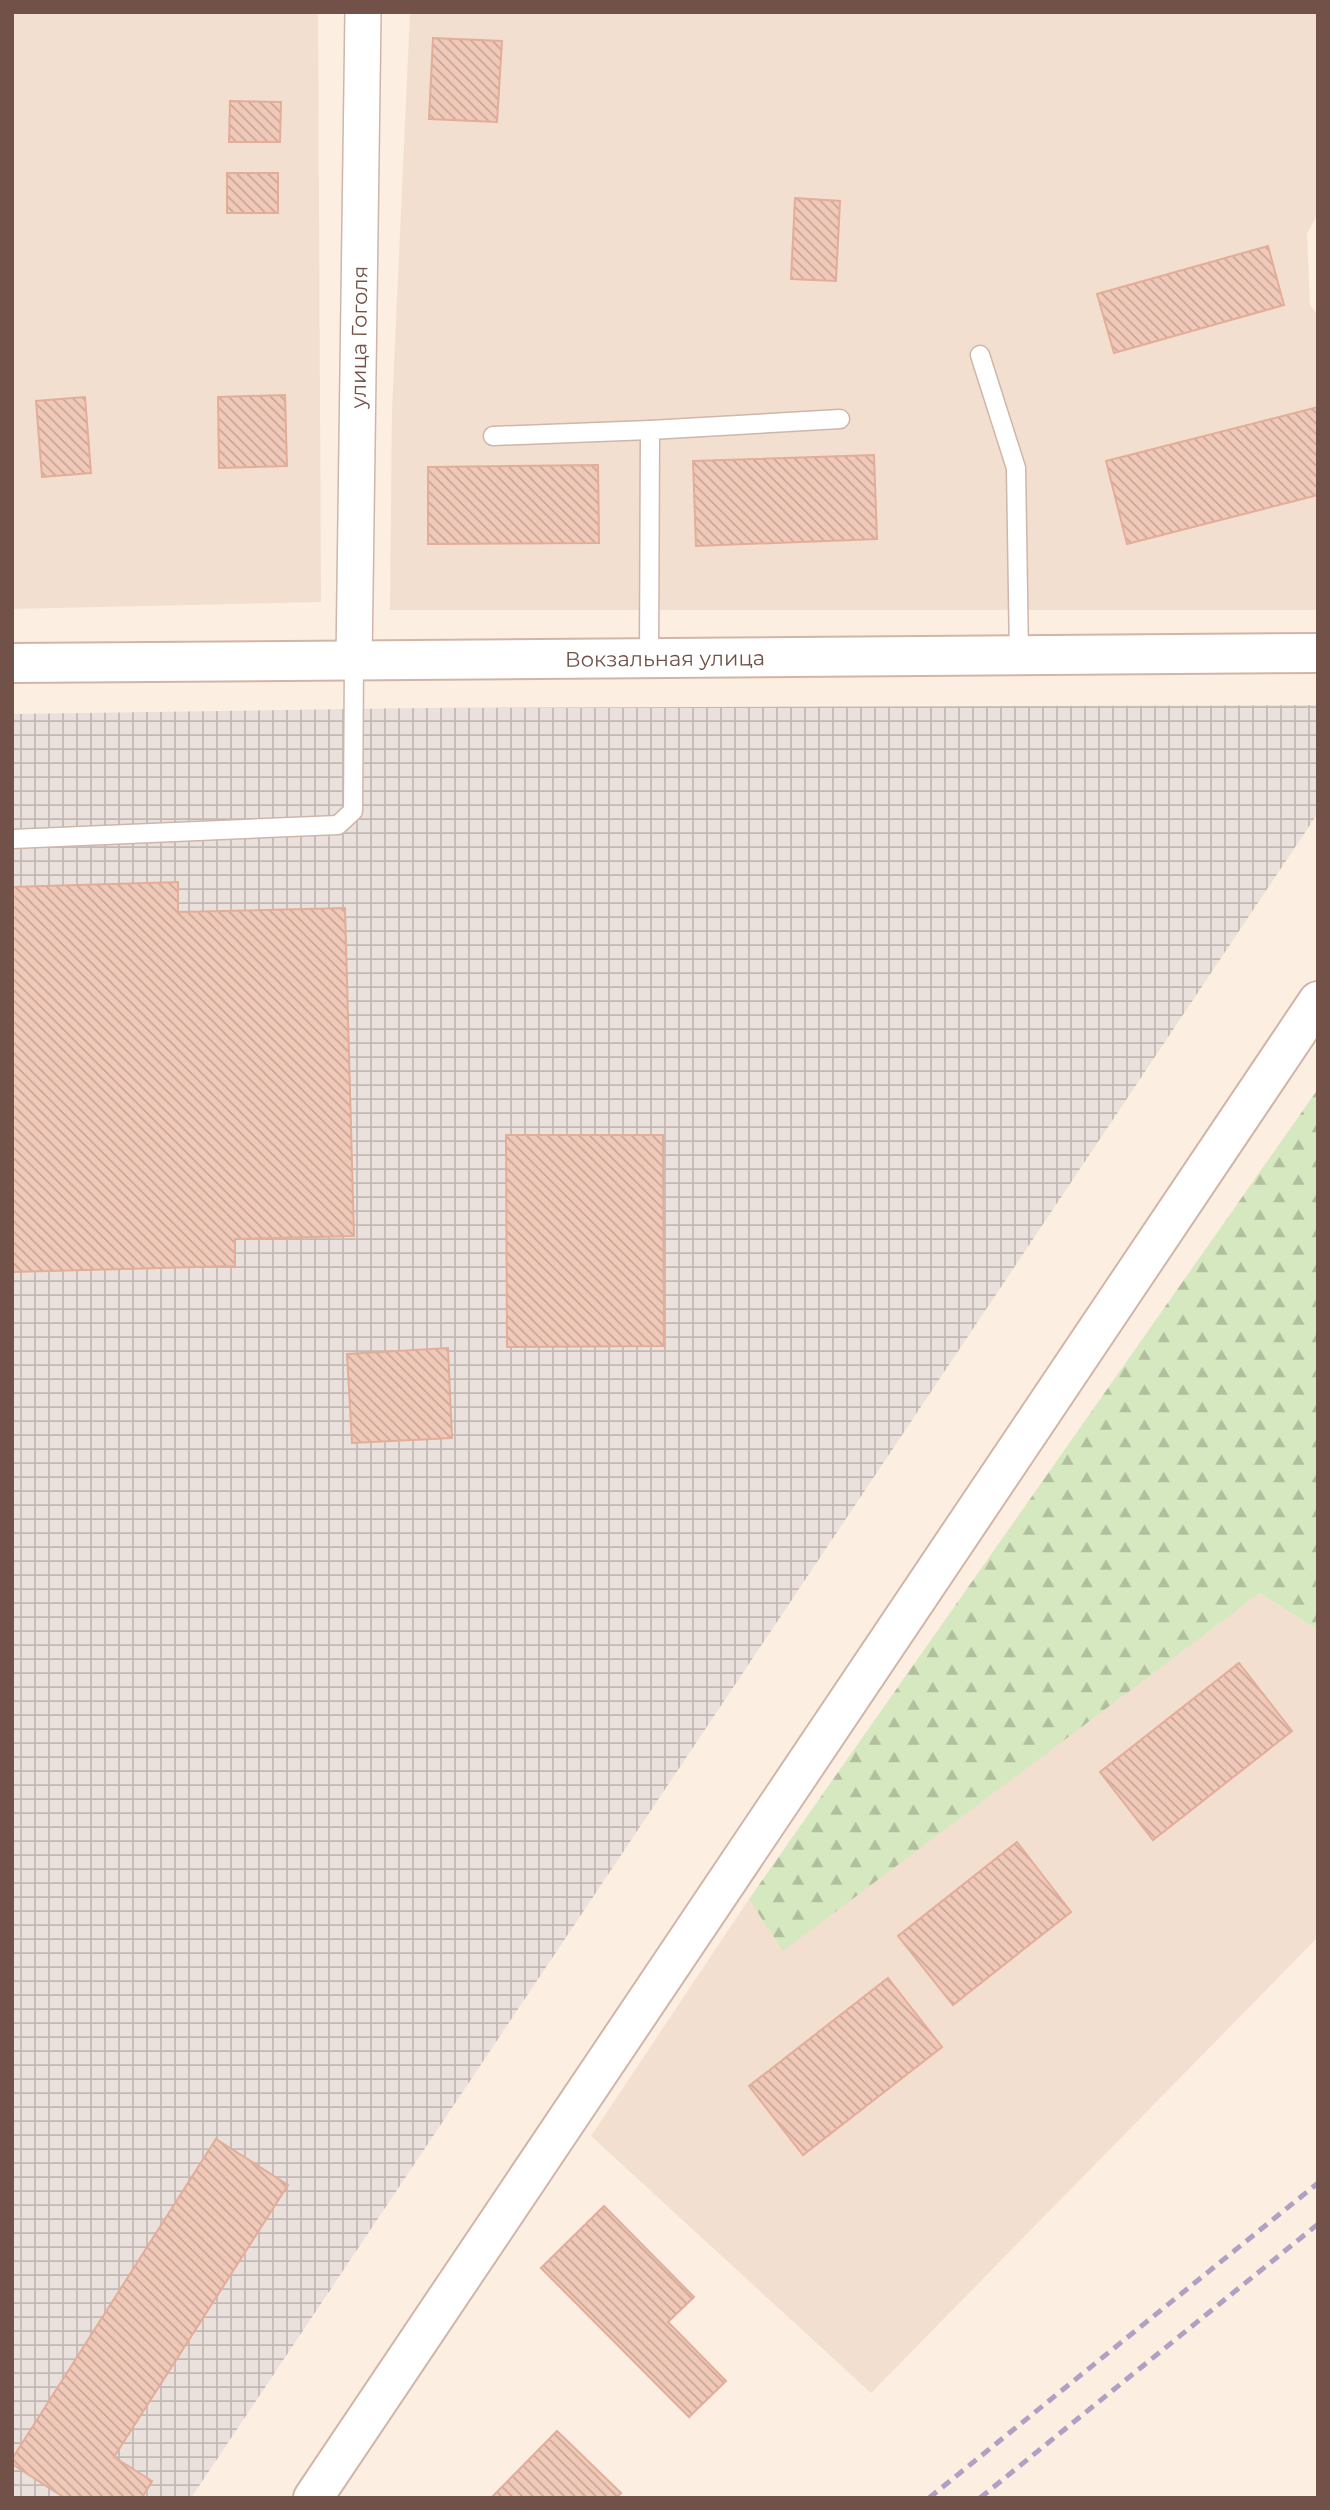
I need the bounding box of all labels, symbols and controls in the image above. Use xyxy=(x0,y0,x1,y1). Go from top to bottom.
street label: улица Гоголя xyxy=(345,265,372,410)
street label: Вокзальная улица xyxy=(565,645,765,671)

